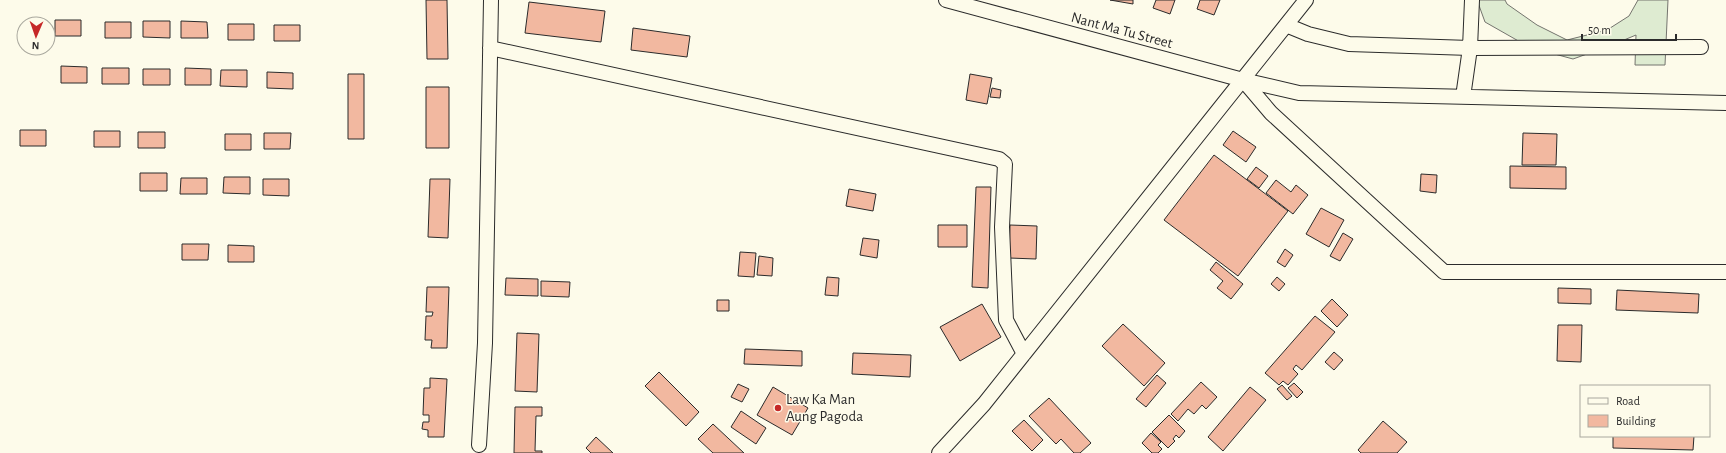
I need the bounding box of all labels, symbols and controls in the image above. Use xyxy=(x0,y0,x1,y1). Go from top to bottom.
street label: Nant Ma Tu Street xyxy=(1069,10,1174,51)
north arrow xyxy=(16,16,56,56)
scale bar xyxy=(1582,16,1676,42)
text: 50 m xyxy=(1588,24,1611,36)
text: N xyxy=(32,40,40,51)
legend xyxy=(1580,385,1710,437)
place label: Law Ka Man Aung Pagoda xyxy=(786,392,863,424)
text: Road xyxy=(1616,395,1640,407)
marker: Law Ka Man Aung Pagoda xyxy=(773,403,783,413)
text: Building xyxy=(1616,415,1656,427)

